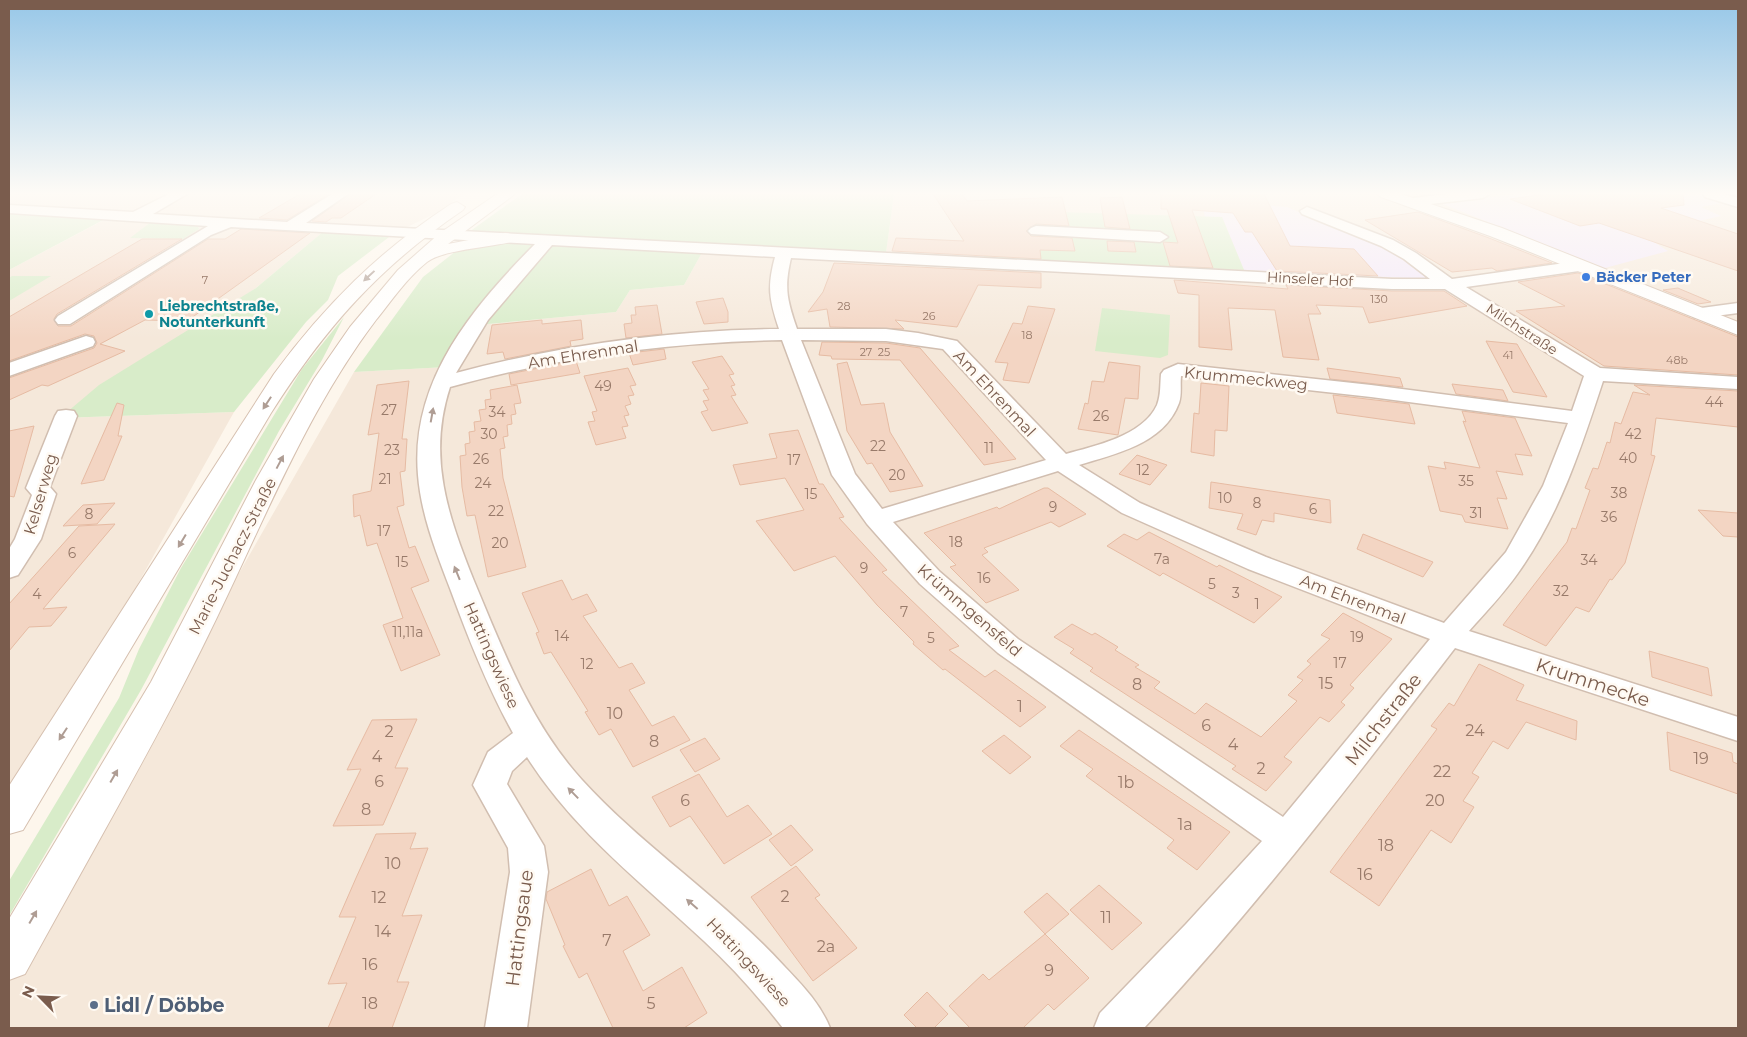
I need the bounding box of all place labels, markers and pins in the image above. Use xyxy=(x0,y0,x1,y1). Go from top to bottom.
place label: Bäcker Peter xyxy=(1596,268,1691,286)
marker: Bäcker Peter xyxy=(1580,271,1592,283)
place label: Liebrechtstraße, Notunterkunft xyxy=(159,297,279,331)
marker: Liebrechtstraße, Notunterkunft xyxy=(143,308,155,320)
place label: Lidl / Döbbe xyxy=(104,994,225,1017)
marker: Lidl / Döbbe xyxy=(88,999,100,1011)

